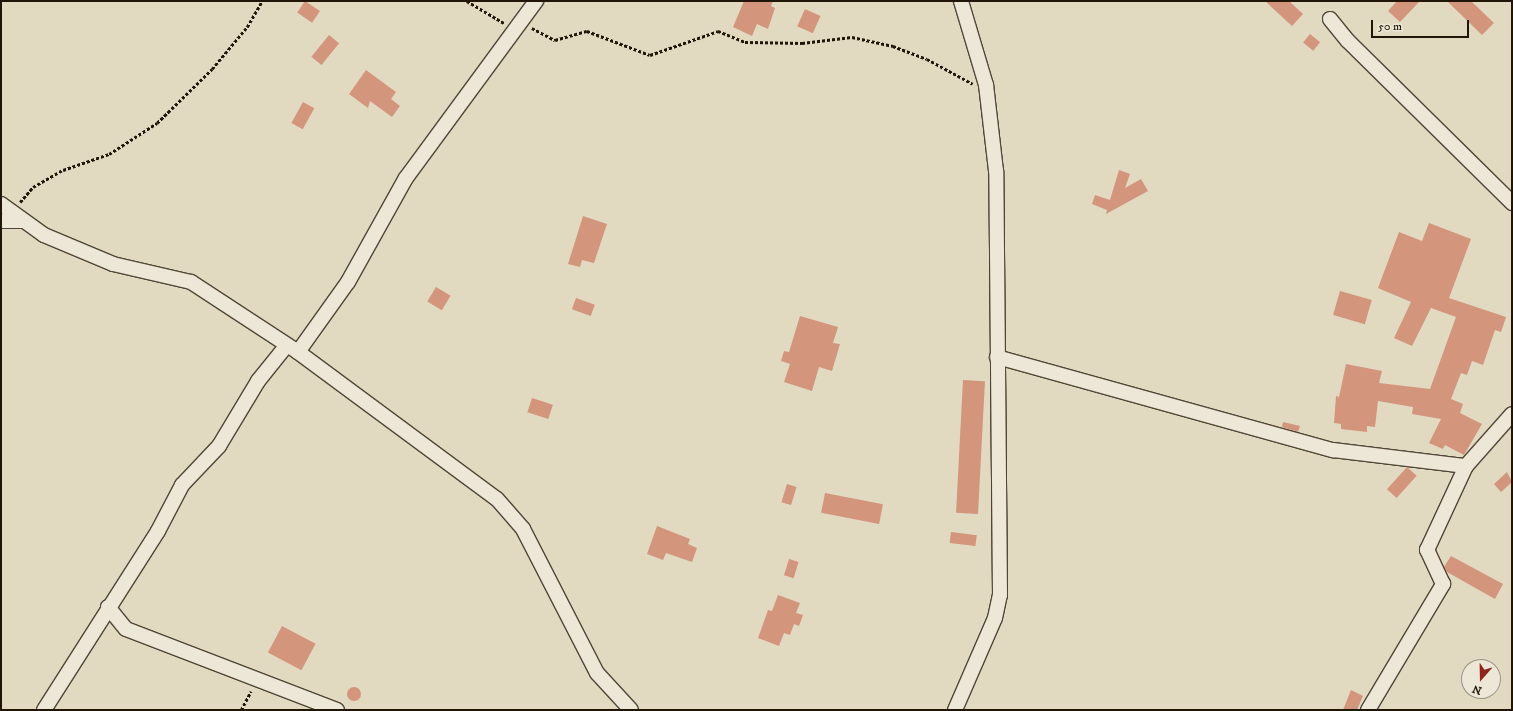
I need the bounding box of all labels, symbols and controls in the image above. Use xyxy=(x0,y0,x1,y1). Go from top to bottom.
scale bar xyxy=(1373,12,1471,38)
text: 50 m xyxy=(1378,19,1402,34)
north arrow xyxy=(1461,659,1501,699)
text: N xyxy=(1471,681,1484,697)

